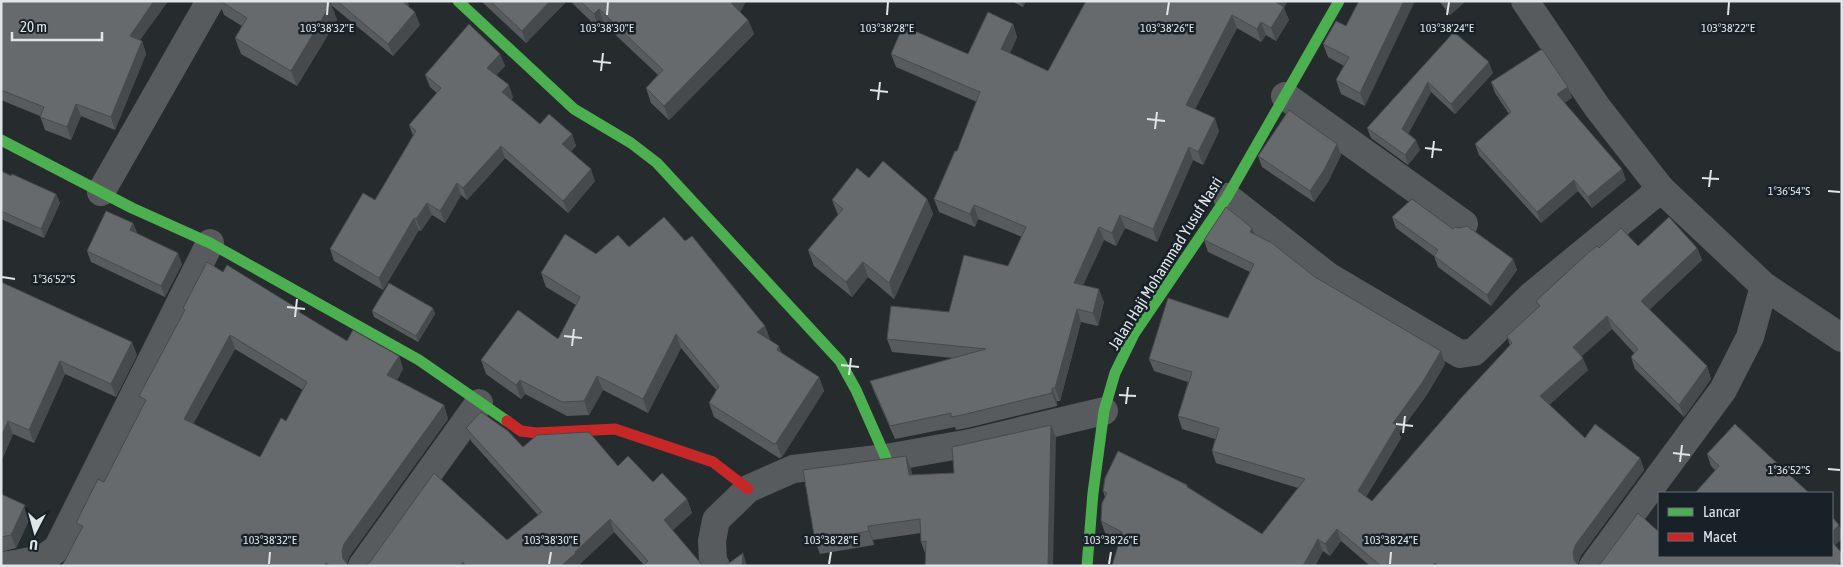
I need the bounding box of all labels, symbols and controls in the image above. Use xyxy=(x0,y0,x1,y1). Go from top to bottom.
scale bar xyxy=(12,10,102,42)
text: 20 m xyxy=(20,18,47,35)
text: 103°38'32"E xyxy=(300,21,354,35)
text: 103°38'30"E xyxy=(580,21,634,35)
text: 103°38'28"E xyxy=(860,21,914,35)
text: 103°38'26"E xyxy=(1140,21,1194,35)
text: 103°38'24"E xyxy=(1420,21,1474,35)
text: 103°38'22"E xyxy=(1701,21,1755,35)
street label: Jalan Haji Mohammad Yusuf Nasri xyxy=(1104,173,1226,353)
text: 1°36'54"S xyxy=(1768,184,1810,198)
text: 1°36'52"S xyxy=(33,272,75,286)
text: 1°36'52"S xyxy=(1768,463,1810,477)
legend xyxy=(1658,492,1833,557)
text: Lancar xyxy=(1703,503,1741,520)
north arrow xyxy=(10,507,60,557)
text: Macet xyxy=(1703,528,1737,545)
text: 103°38'32"E xyxy=(243,533,297,547)
text: 103°38'30"E xyxy=(524,533,578,547)
text: 103°38'28"E xyxy=(804,533,858,547)
text: 103°38'26"E xyxy=(1084,533,1138,547)
text: 103°38'24"E xyxy=(1364,533,1418,547)
text: U xyxy=(29,537,39,553)

